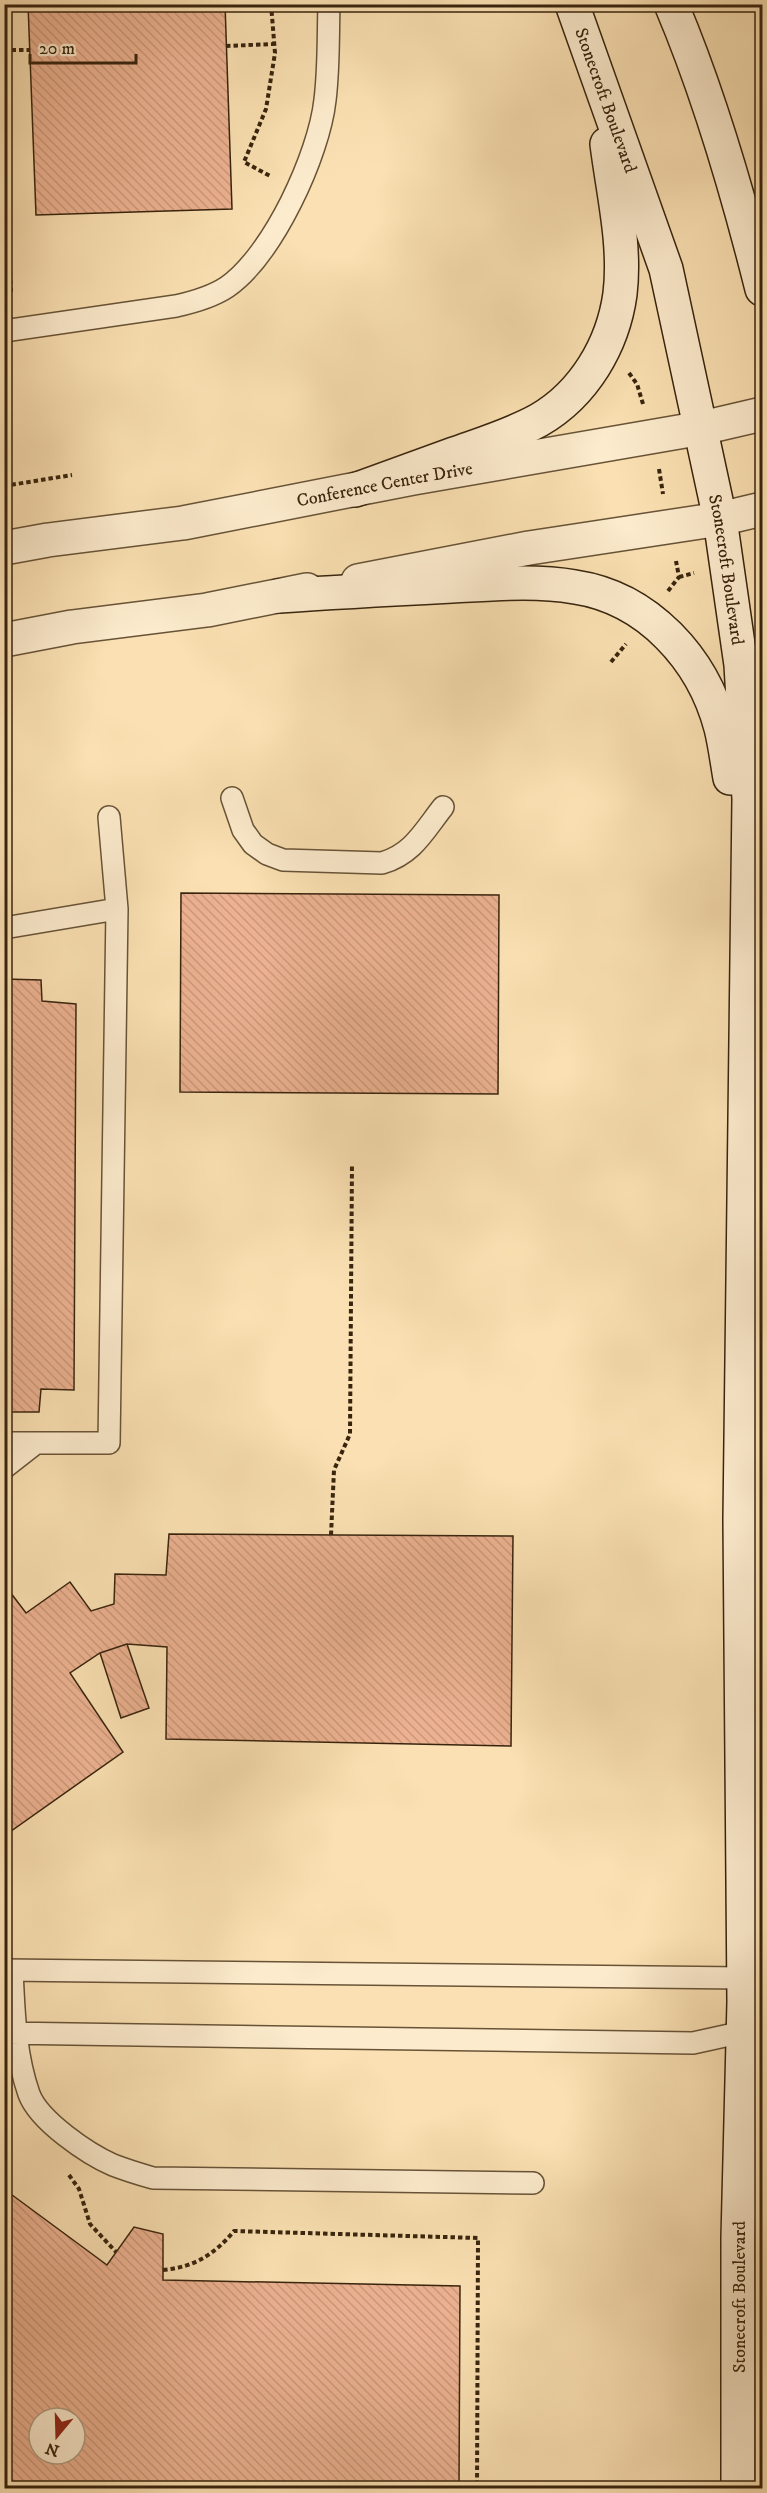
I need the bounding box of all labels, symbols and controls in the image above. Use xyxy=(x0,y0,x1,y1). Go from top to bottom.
street label: Stonecroft Boulevard xyxy=(569,25,641,176)
scale bar xyxy=(30,27,136,65)
text: 20 m xyxy=(39,38,75,60)
street label: Conference Center Drive xyxy=(295,458,474,513)
street label: Stonecroft Boulevard xyxy=(703,492,748,647)
street label: Stonecroft Boulevard xyxy=(729,2221,751,2373)
north arrow xyxy=(27,2406,87,2466)
text: N xyxy=(43,2438,62,2461)

